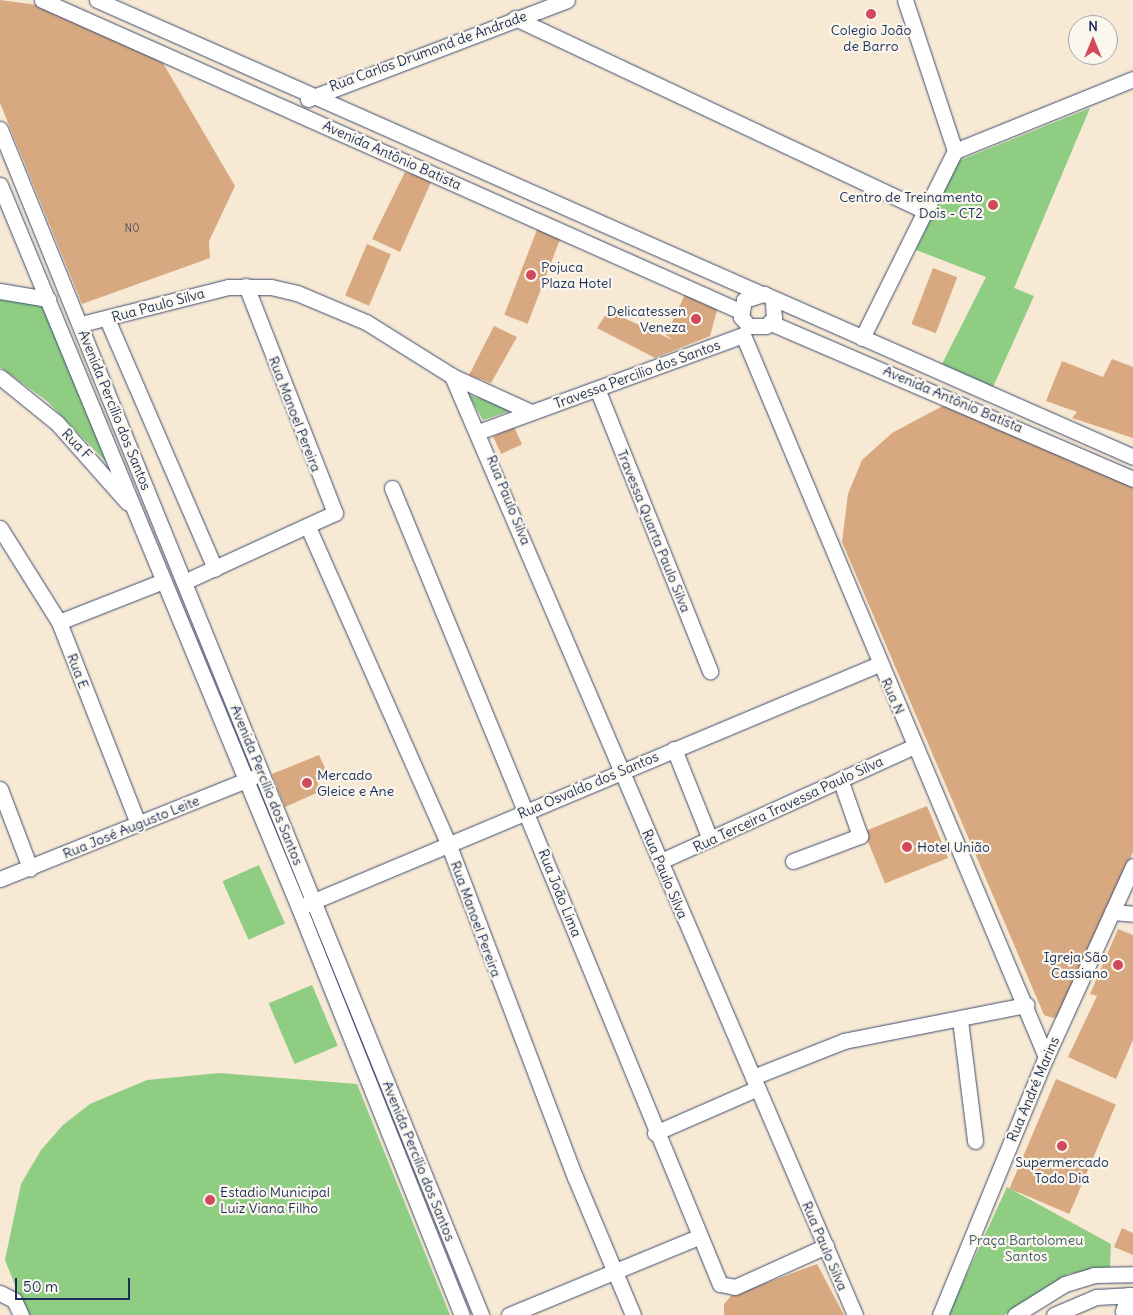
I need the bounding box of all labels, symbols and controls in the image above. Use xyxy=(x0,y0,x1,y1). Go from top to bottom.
street label: Rua Carlos Drumond de Andrade xyxy=(327,7,529,95)
marker: Colegio João de Barro xyxy=(865,8,877,20)
north arrow xyxy=(1068,15,1118,65)
text: N xyxy=(1088,17,1098,35)
place label: Colegio João de Barro xyxy=(831,22,911,54)
street label: Avenida Antônio Batista xyxy=(320,117,464,193)
place label: Centro de Treinamento Dois - CT2 xyxy=(839,189,983,222)
marker: Centro de Treinamento Dois - CT2 xyxy=(987,199,999,211)
house number: N0 xyxy=(125,221,139,235)
place label: Pojuca Plaza Hotel xyxy=(541,259,612,292)
marker: Pojuca Plaza Hotel xyxy=(525,269,537,281)
street label: Rua Paulo Silva xyxy=(110,285,206,325)
place label: Delicatessen Veneza xyxy=(607,303,686,336)
marker: Delicatessen Veneza xyxy=(690,313,702,325)
street label: Avenida Percílio dos Santos xyxy=(75,327,155,493)
street label: Travessa Percilio dos Santos xyxy=(552,336,722,412)
street label: Rua Manoel Pereira xyxy=(265,354,325,474)
street label: Avenida Antônio Batista xyxy=(881,362,1025,436)
street label: Rua F xyxy=(58,425,96,463)
street label: Travessa Quarta Paulo Silva xyxy=(614,447,694,615)
street label: Rua Paulo Silva xyxy=(483,453,535,547)
street label: Rua E xyxy=(64,651,92,691)
street label: Rua N xyxy=(878,675,908,717)
street label: Avenida Percílio dos Santos xyxy=(227,702,307,868)
street label: Rua Osvaldo dos Santos xyxy=(515,748,661,822)
street label: Rua Terceira Travessa Paulo Silva xyxy=(690,752,886,856)
place label: Mercado Gleice e Ane xyxy=(317,767,394,800)
marker: Mercado Gleice e Ane xyxy=(301,777,313,789)
street label: Rua José Augusto Leite xyxy=(60,792,202,862)
street label: Rua Paulo Silva xyxy=(639,827,691,921)
place label: Hotel União xyxy=(917,839,990,855)
marker: Hotel União xyxy=(901,841,913,853)
street label: Rua João Lima xyxy=(535,847,585,939)
street label: Rua Manoel Pereira xyxy=(447,859,505,979)
place label: Igreja São Cassiano xyxy=(1043,949,1108,982)
marker: Igreja São Cassiano xyxy=(1112,959,1124,971)
street label: Rua André Marins xyxy=(1003,1034,1063,1144)
street label: Avenida Percílio dos Santos xyxy=(379,1078,459,1244)
marker: Supermercado Todo Dia xyxy=(1056,1140,1068,1152)
place label: Supermercado Todo Dia xyxy=(1015,1154,1109,1186)
place label: Estadio Municipal Luiz Viana Filho xyxy=(220,1184,330,1216)
marker: Estadio Municipal Luiz Viana Filho xyxy=(204,1194,216,1206)
street label: Rua Paulo Silva xyxy=(799,1199,851,1293)
park label: Praça Bartolomeu Santos xyxy=(969,1232,1083,1264)
scale bar xyxy=(18,1268,132,1300)
text: 50 m xyxy=(23,1277,58,1296)

